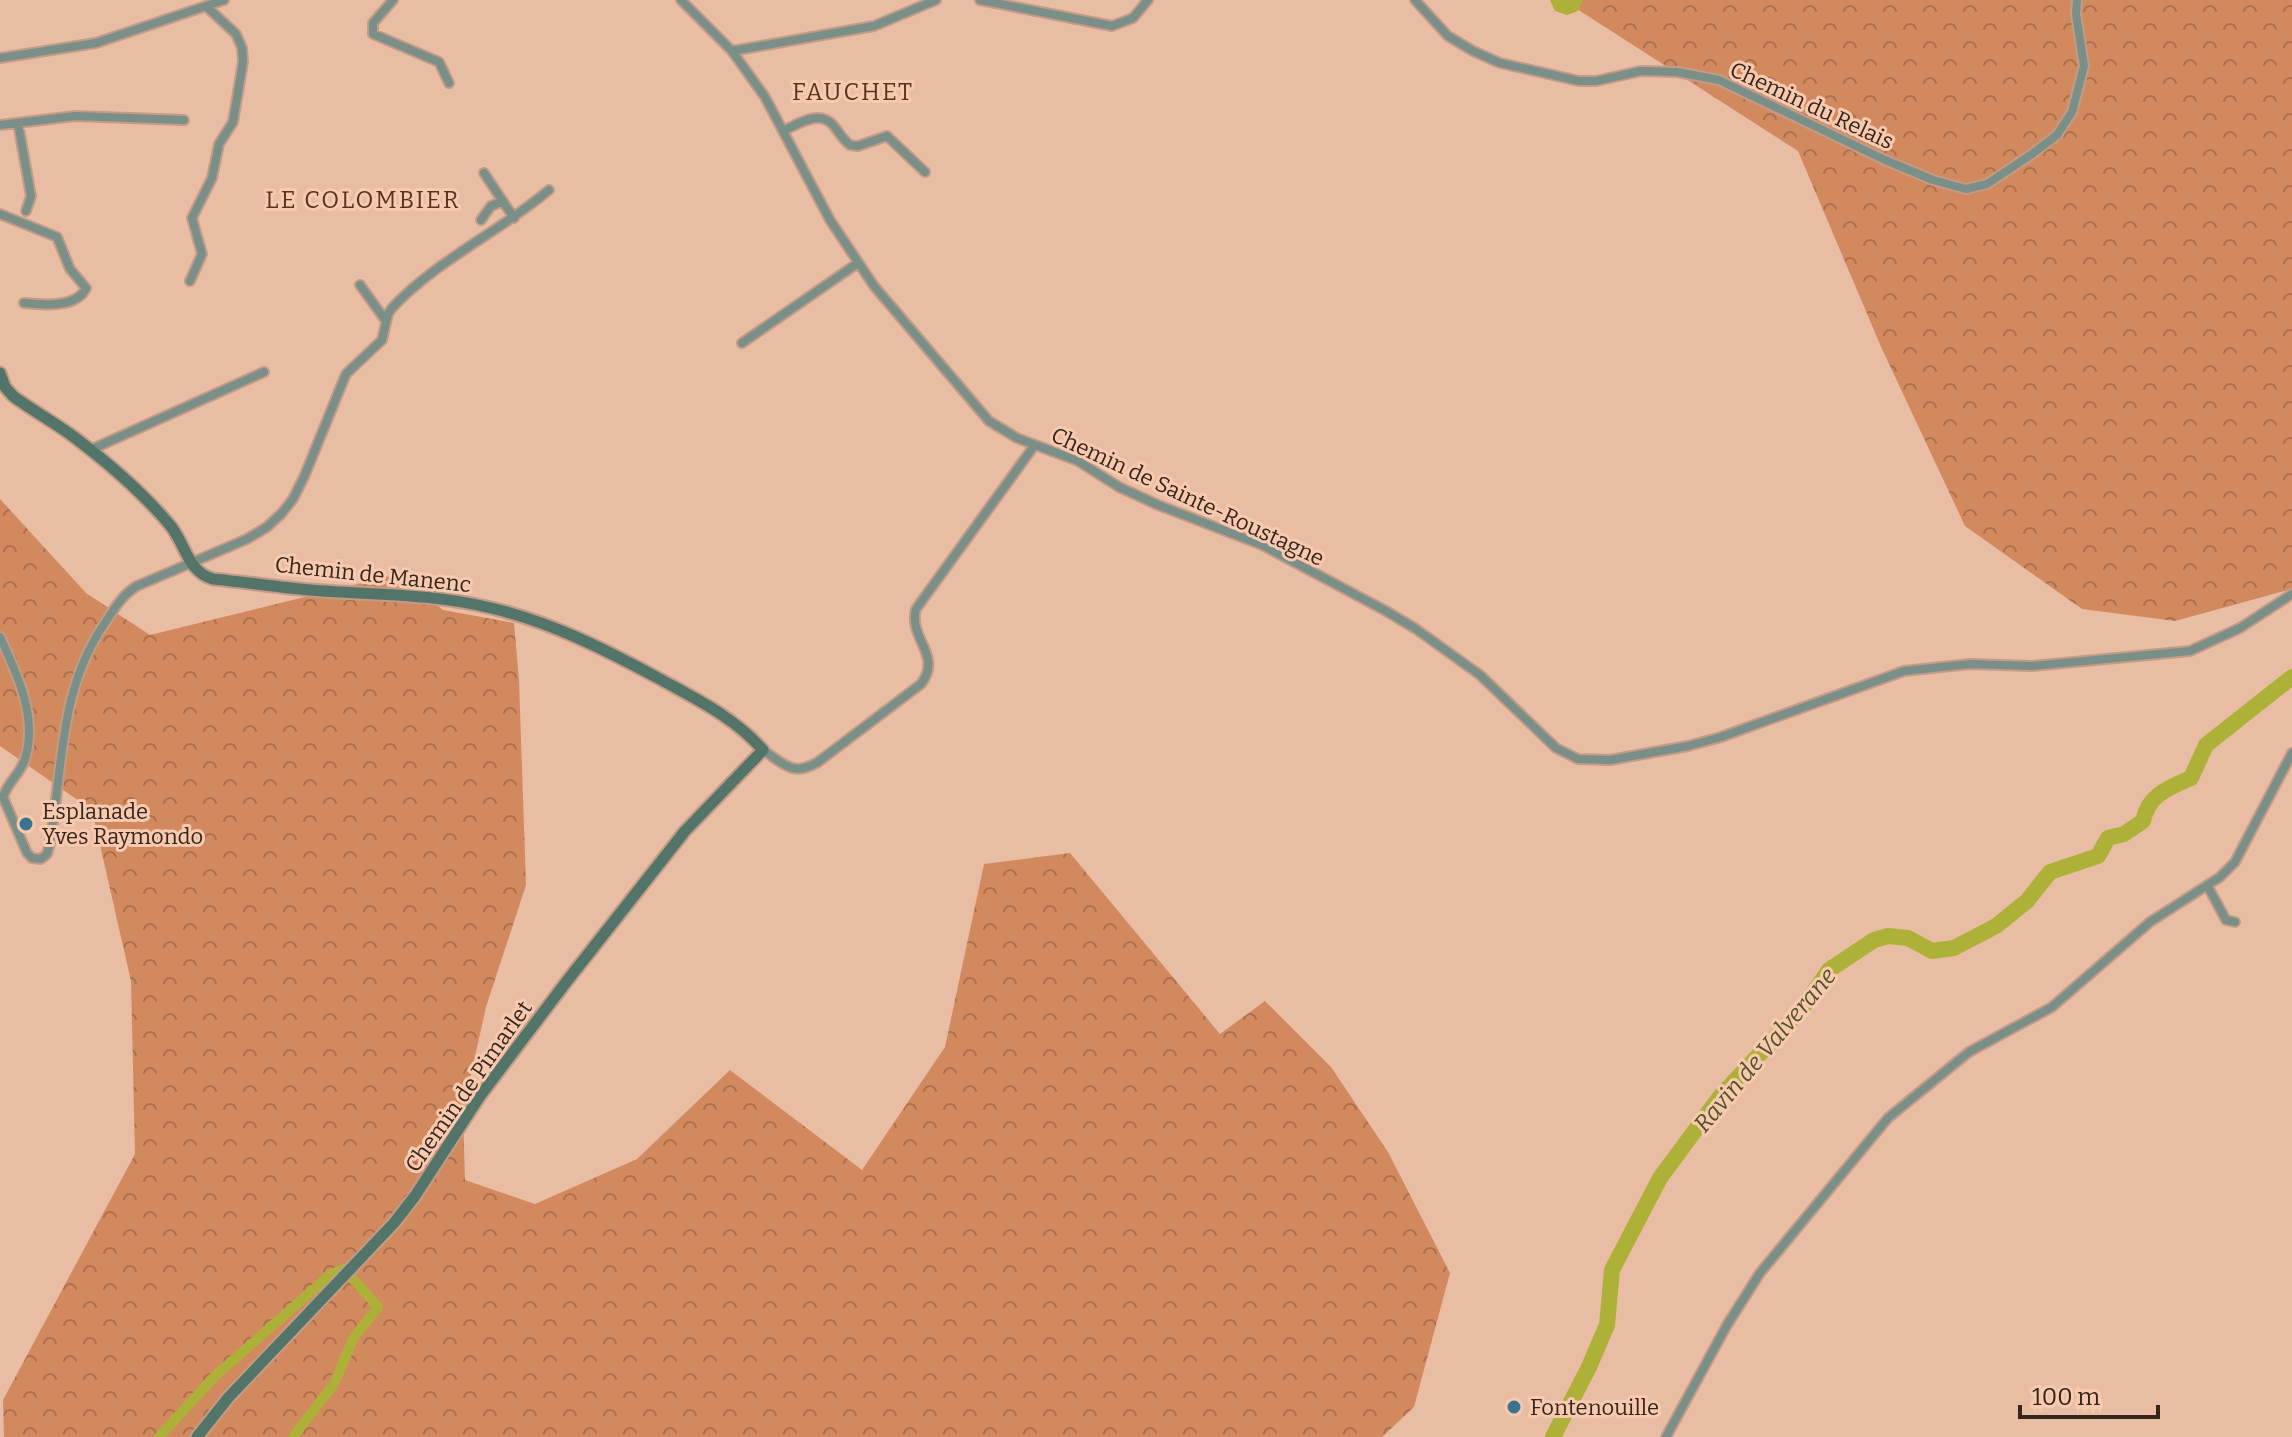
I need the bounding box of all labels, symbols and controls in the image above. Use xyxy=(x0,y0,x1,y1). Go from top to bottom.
street label: Chemin du Relais xyxy=(1726,56,1898,155)
district label: FAUCHET xyxy=(792,78,914,106)
district label: LE COLOMBIER xyxy=(265,186,461,214)
street label: Chemin de Sainte-Roustagne xyxy=(1047,421,1329,572)
street label: Chemin de Manenc xyxy=(274,551,472,598)
place label: Esplanade Yves Raymondo xyxy=(42,798,203,850)
marker: Esplanade Yves Raymondo xyxy=(17,815,35,833)
water label: Ravin de Valverane xyxy=(1688,962,1842,1138)
street label: Chemin de Pimarlet xyxy=(399,995,538,1177)
scale bar xyxy=(2020,1369,2158,1419)
text: 100 m xyxy=(2032,1383,2100,1411)
place label: Fontenouille xyxy=(1530,1394,1659,1421)
marker: Fontenouille xyxy=(1505,1398,1523,1416)

